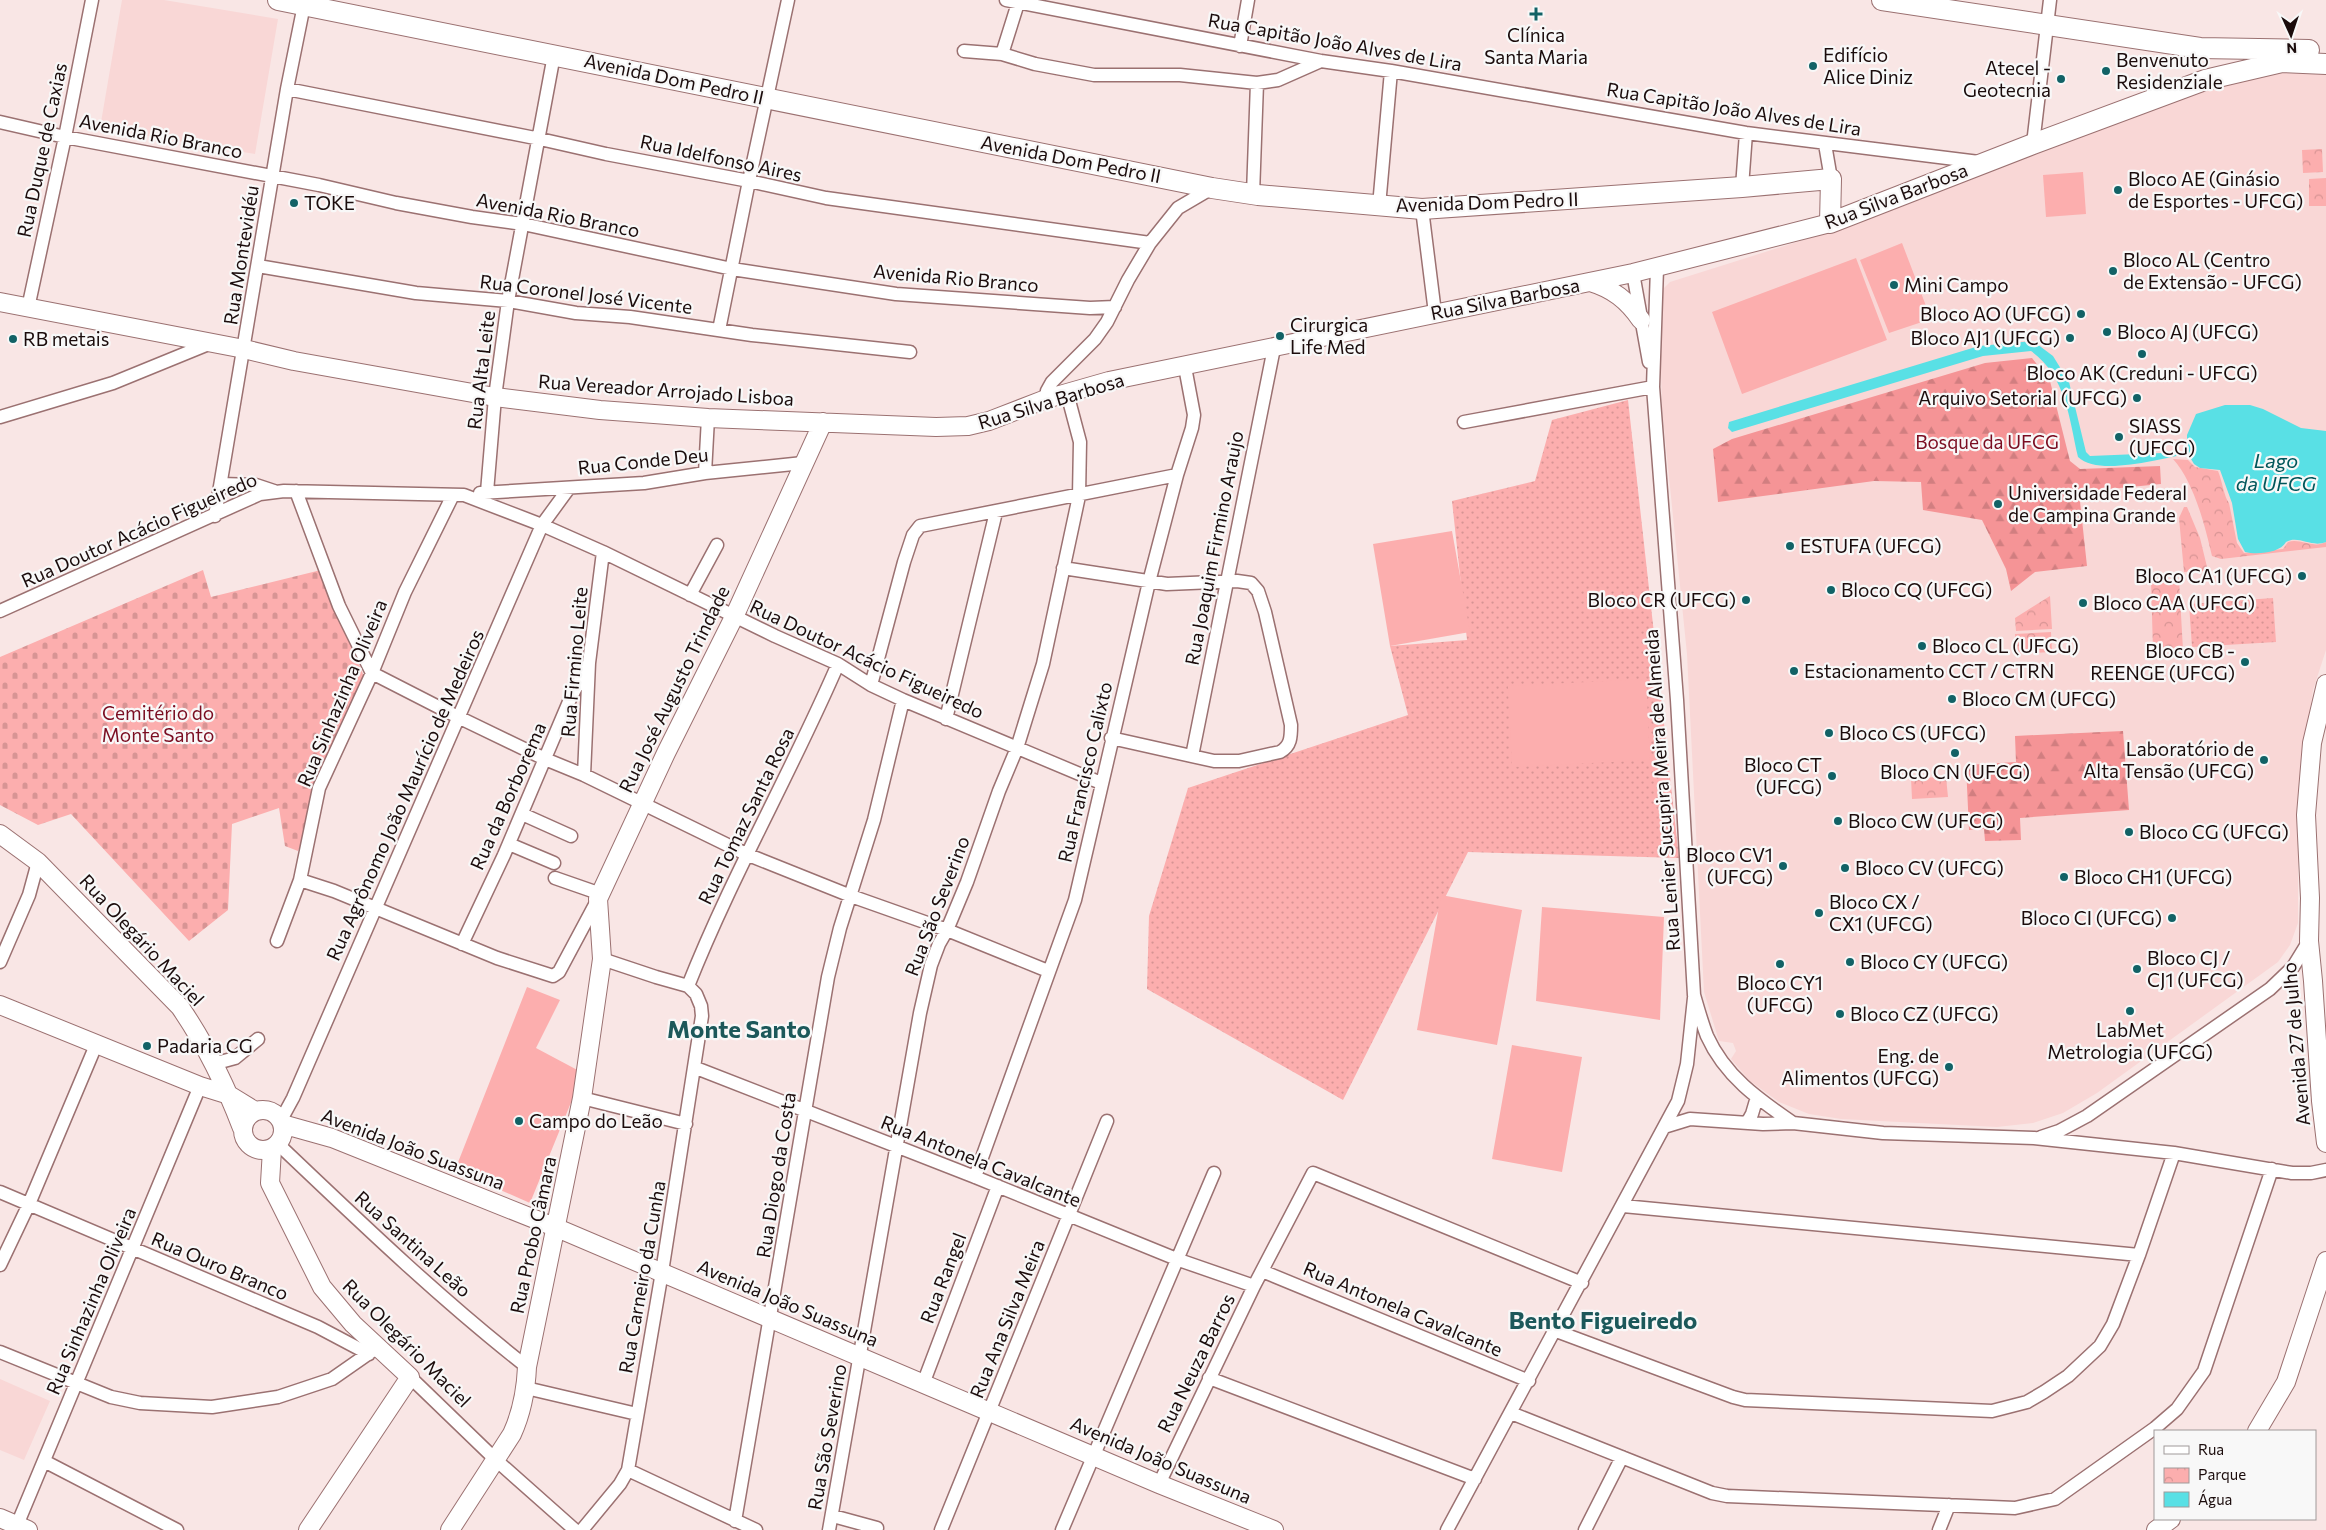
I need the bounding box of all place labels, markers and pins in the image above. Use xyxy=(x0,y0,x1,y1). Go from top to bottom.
marker: Clínica Santa Maria xyxy=(1529,7,1543,21)
place label: Clínica Santa Maria xyxy=(1484,23,1588,68)
place label: Edifício Alice Diniz xyxy=(1823,43,1913,88)
place label: Benvenuto Residenziale xyxy=(2116,48,2223,93)
place label: Atecel - Geotecnia xyxy=(1963,56,2051,101)
marker: Edifício Alice Diniz xyxy=(1807,60,1819,72)
marker: Benvenuto Residenziale xyxy=(2100,65,2112,77)
marker: Atecel - Geotecnia xyxy=(2055,73,2067,85)
place label: Bloco AE (Ginásio de Esportes - UFCG) xyxy=(2128,167,2303,212)
marker: Bloco AE (Ginásio de Esportes - UFCG) xyxy=(2112,184,2124,196)
place label: TOKE xyxy=(304,191,355,214)
marker: TOKE xyxy=(288,197,300,209)
place label: Bloco AL (Centro de Extensão - UFCG) xyxy=(2123,248,2302,293)
marker: Bloco AL (Centro de Extensão - UFCG) xyxy=(2107,265,2119,277)
place label: Mini Campo xyxy=(1904,273,2009,296)
marker: Mini Campo xyxy=(1888,279,1900,291)
place label: Bloco AO (UFCG) xyxy=(1920,302,2071,325)
marker: Bloco AO (UFCG) xyxy=(2075,308,2087,320)
place label: Cirurgica Life Med xyxy=(1290,313,1368,358)
place label: Bloco AJ (UFCG) xyxy=(2117,320,2258,343)
place label: Bloco AJ1 (UFCG) xyxy=(1910,326,2060,349)
marker: Bloco AJ (UFCG) xyxy=(2101,326,2113,338)
place label: RB metais xyxy=(23,327,109,350)
marker: Cirurgica Life Med xyxy=(1274,330,1286,342)
marker: Bloco AJ1 (UFCG) xyxy=(2064,332,2076,344)
marker: RB metais xyxy=(7,333,19,345)
marker: Bloco AK (Creduni - UFCG) xyxy=(2136,348,2148,360)
place label: Bloco AK (Creduni - UFCG) xyxy=(2027,361,2257,384)
place label: Arquivo Setorial (UFCG) xyxy=(1918,386,2127,409)
marker: Arquivo Setorial (UFCG) xyxy=(2131,392,2143,404)
place label: SIASS (UFCG) xyxy=(2129,414,2195,459)
marker: SIASS (UFCG) xyxy=(2113,431,2125,443)
place label: Universidade Federal de Campina Grande xyxy=(2008,481,2187,526)
marker: Universidade Federal de Campina Grande xyxy=(1992,498,2004,510)
place label: ESTUFA (UFCG) xyxy=(1800,534,1941,557)
marker: ESTUFA (UFCG) xyxy=(1784,540,1796,552)
place label: Bloco CA1 (UFCG) xyxy=(2135,564,2292,587)
marker: Bloco CA1 (UFCG) xyxy=(2296,570,2308,582)
place label: Bloco CQ (UFCG) xyxy=(1841,578,1992,601)
marker: Bloco CQ (UFCG) xyxy=(1825,584,1837,596)
place label: Bloco CR (UFCG) xyxy=(1587,588,1736,611)
place label: Bloco CAA (UFCG) xyxy=(2093,591,2255,614)
marker: Bloco CR (UFCG) xyxy=(1740,594,1752,606)
marker: Bloco CAA (UFCG) xyxy=(2077,597,2089,609)
place label: Bloco CL (UFCG) xyxy=(1932,634,2079,657)
place label: Bloco CB - REENGE (UFCG) xyxy=(2090,639,2235,684)
marker: Bloco CL (UFCG) xyxy=(1916,640,1928,652)
marker: Bloco CB - REENGE (UFCG) xyxy=(2239,656,2251,668)
place label: Estacionamento CCT / CTRN xyxy=(1804,659,2054,682)
marker: Estacionamento CCT / CTRN xyxy=(1788,665,1800,677)
place label: Bloco CM (UFCG) xyxy=(1962,687,2116,710)
marker: Bloco CM (UFCG) xyxy=(1946,693,1958,705)
place label: Bloco CS (UFCG) xyxy=(1839,721,1986,744)
marker: Bloco CS (UFCG) xyxy=(1823,727,1835,739)
place label: Laboratório de Alta Tensão (UFCG) xyxy=(2083,737,2254,782)
marker: Bloco CN (UFCG) xyxy=(1949,747,1961,759)
place label: Bloco CT (UFCG) xyxy=(1744,753,1822,798)
marker: Laboratório de Alta Tensão (UFCG) xyxy=(2258,754,2270,766)
place label: Bloco CN (UFCG) xyxy=(1880,760,2030,783)
marker: Bloco CT (UFCG) xyxy=(1826,770,1838,782)
place label: Bloco CW (UFCG) xyxy=(1848,809,2003,832)
marker: Bloco CW (UFCG) xyxy=(1832,815,1844,827)
place label: Bloco CG (UFCG) xyxy=(2139,820,2289,843)
marker: Bloco CG (UFCG) xyxy=(2123,826,2135,838)
place label: Bloco CV1 (UFCG) xyxy=(1686,843,1773,888)
place label: Bloco CV (UFCG) xyxy=(1855,856,2004,879)
marker: Bloco CV1 (UFCG) xyxy=(1777,860,1789,872)
marker: Bloco CV (UFCG) xyxy=(1839,862,1851,874)
place label: Bloco CH1 (UFCG) xyxy=(2074,865,2232,888)
marker: Bloco CH1 (UFCG) xyxy=(2058,871,2070,883)
place label: Bloco CX / CX1 (UFCG) xyxy=(1829,890,1933,935)
place label: Bloco CI (UFCG) xyxy=(2021,906,2162,929)
marker: Bloco CX / CX1 (UFCG) xyxy=(1813,907,1825,919)
marker: Bloco CI (UFCG) xyxy=(2166,912,2178,924)
place label: Bloco CJ / CJ1 (UFCG) xyxy=(2147,946,2244,991)
place label: Bloco CY (UFCG) xyxy=(1860,950,2008,973)
marker: Bloco CY (UFCG) xyxy=(1844,956,1856,968)
marker: Bloco CY1 (UFCG) xyxy=(1774,958,1786,970)
marker: Bloco CJ / CJ1 (UFCG) xyxy=(2131,963,2143,975)
place label: Bloco CY1 (UFCG) xyxy=(1737,971,1823,1016)
place label: Bloco CZ (UFCG) xyxy=(1850,1002,1999,1025)
marker: LabMet Metrologia (UFCG) xyxy=(2124,1005,2136,1017)
marker: Bloco CZ (UFCG) xyxy=(1834,1008,1846,1020)
place label: LabMet Metrologia (UFCG) xyxy=(2047,1018,2213,1063)
place label: Padaria CG xyxy=(157,1034,253,1057)
marker: Padaria CG xyxy=(141,1040,153,1052)
place label: Eng. de Alimentos (UFCG) xyxy=(1781,1044,1939,1089)
marker: Eng. de Alimentos (UFCG) xyxy=(1943,1061,1955,1073)
place label: Campo do Leão xyxy=(529,1109,663,1132)
marker: Campo do Leão xyxy=(513,1115,525,1127)

